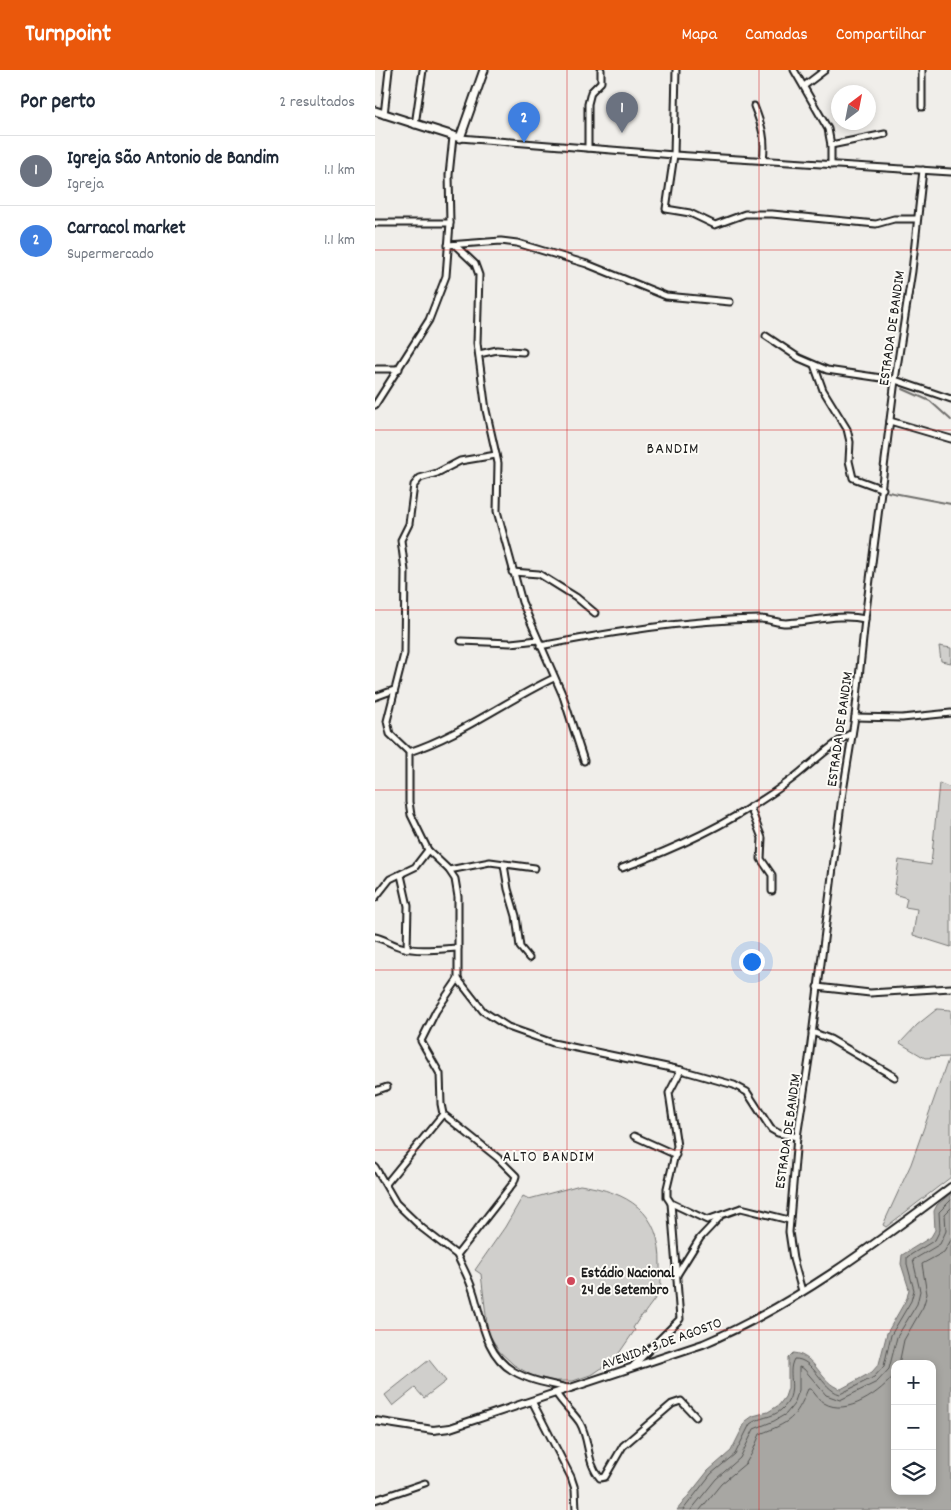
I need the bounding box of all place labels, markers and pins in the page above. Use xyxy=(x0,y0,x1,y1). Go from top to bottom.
pin: 1 xyxy=(606,92,638,133)
pin: 2 xyxy=(508,102,540,143)
place label: Estádio Nacional 24 de Setembro xyxy=(581,1263,675,1302)
marker: Estádio Nacional 24 de Setembro xyxy=(565,1275,577,1287)

